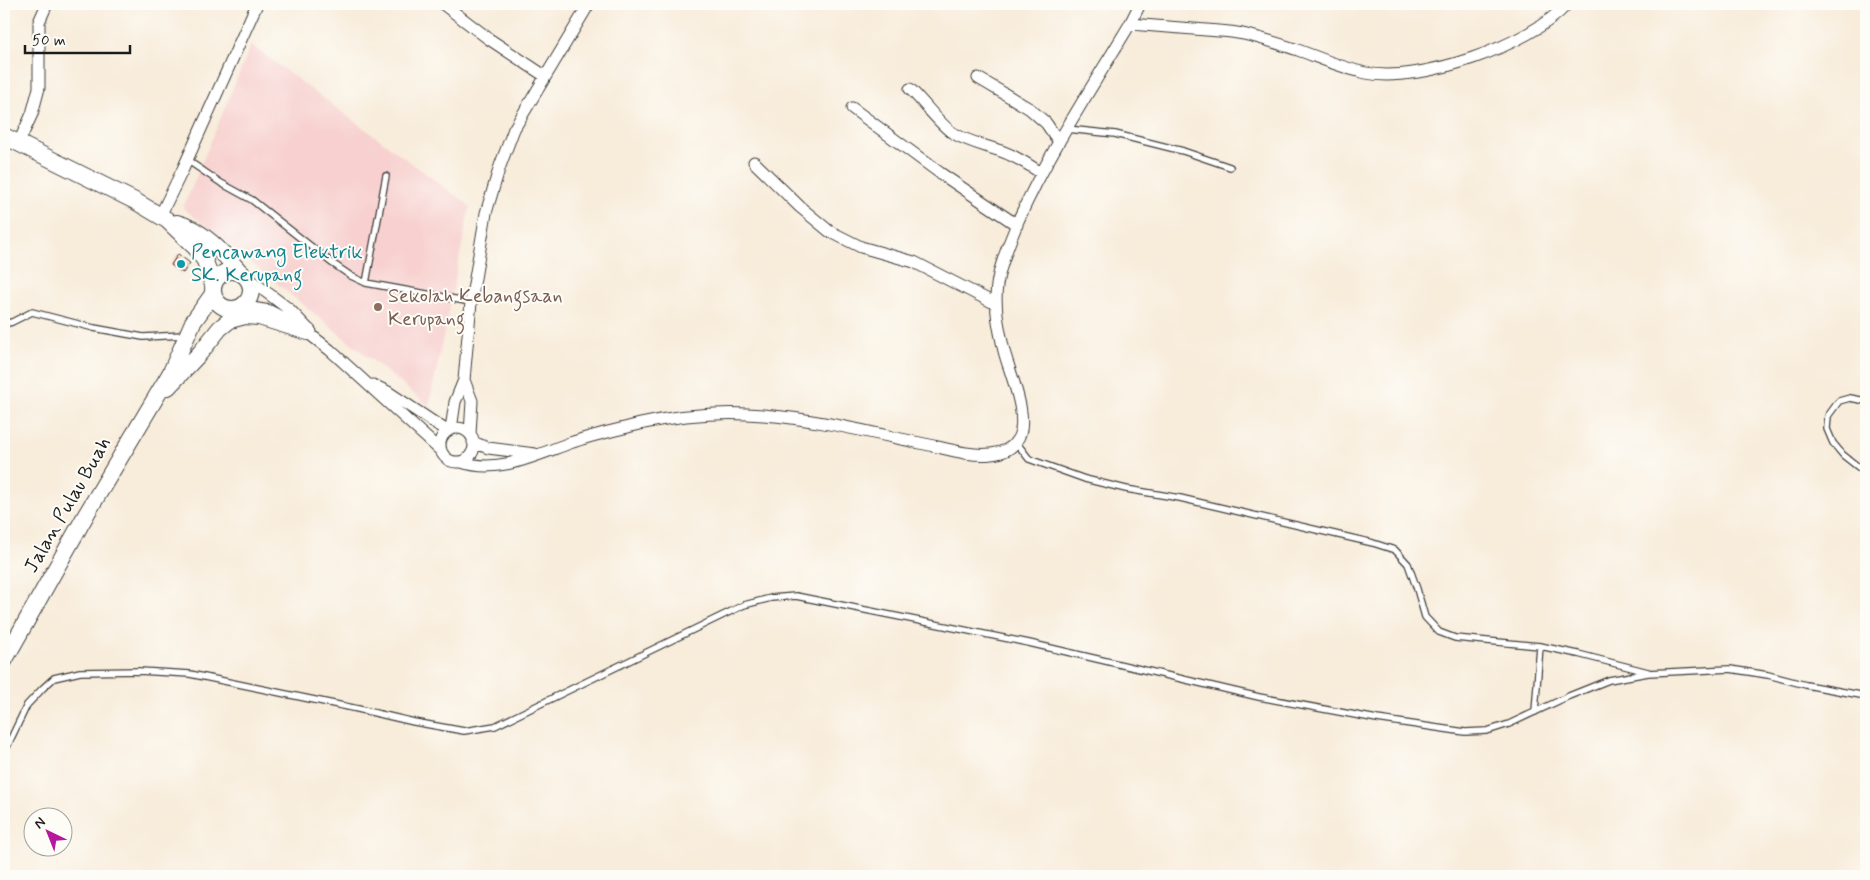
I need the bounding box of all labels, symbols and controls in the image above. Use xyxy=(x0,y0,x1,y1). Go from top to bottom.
scale bar xyxy=(25,22,130,54)
text: 50 m xyxy=(32,31,66,51)
place label: Pencawang Elektrik SK. Kerupang xyxy=(191,239,363,291)
marker: Pencawang Elektrik SK. Kerupang xyxy=(175,258,187,270)
place label: Sekolah Kebangsaan Kerupang xyxy=(388,283,563,335)
marker: Sekolah Kebangsaan Kerupang xyxy=(372,301,384,313)
street label: Jalan Pulau Buah xyxy=(18,432,118,578)
north arrow xyxy=(22,808,72,858)
text: N xyxy=(30,813,49,833)

